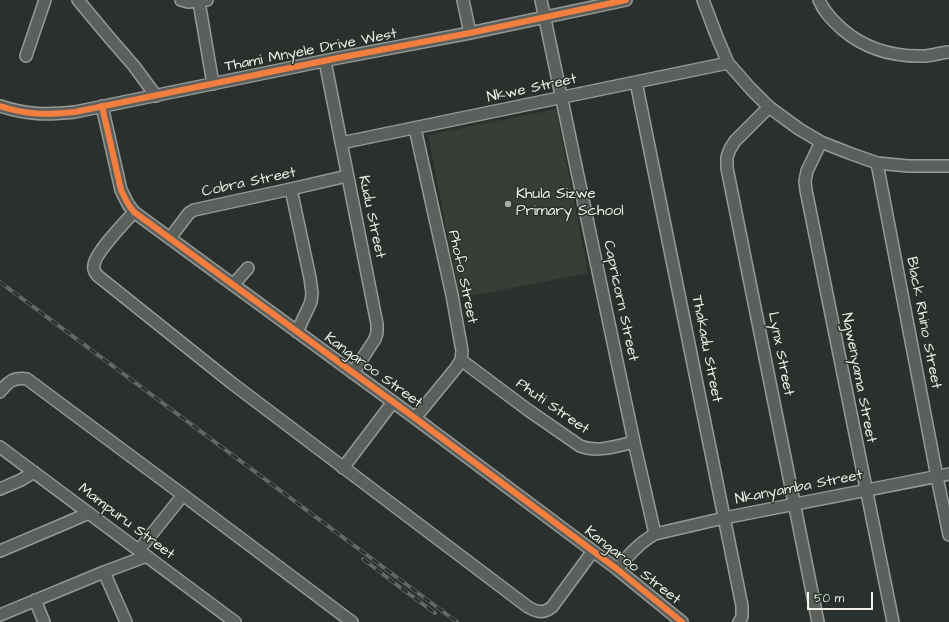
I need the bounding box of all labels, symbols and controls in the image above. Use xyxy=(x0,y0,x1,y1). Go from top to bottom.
street label: Thami Mnyele Drive West xyxy=(223,25,399,77)
street label: Nkwe Street xyxy=(486,71,578,107)
street label: Cobra Street xyxy=(200,164,298,202)
street label: Kudu Street xyxy=(353,174,389,260)
place label: Khula Sizwe Primary School xyxy=(516,186,624,221)
marker: Khula Sizwe Primary School xyxy=(503,199,513,209)
street label: Phofo Street xyxy=(443,229,481,325)
street label: Capricorn Street xyxy=(598,239,642,363)
street label: Black Rhino Street xyxy=(901,256,945,390)
street label: Thakadu Street xyxy=(687,294,725,404)
street label: Lynx Street xyxy=(763,310,797,398)
street label: Ngwenyama Street xyxy=(837,311,879,445)
street label: Kangaroo Street xyxy=(320,329,426,413)
street label: Phuti Street xyxy=(512,375,592,439)
street label: Nkanyamba Street xyxy=(734,467,864,509)
street label: Mampuru Street xyxy=(74,480,178,564)
street label: Kangaroo Street xyxy=(580,523,684,609)
scale bar xyxy=(809,584,875,610)
text: 50 m xyxy=(814,590,844,607)

